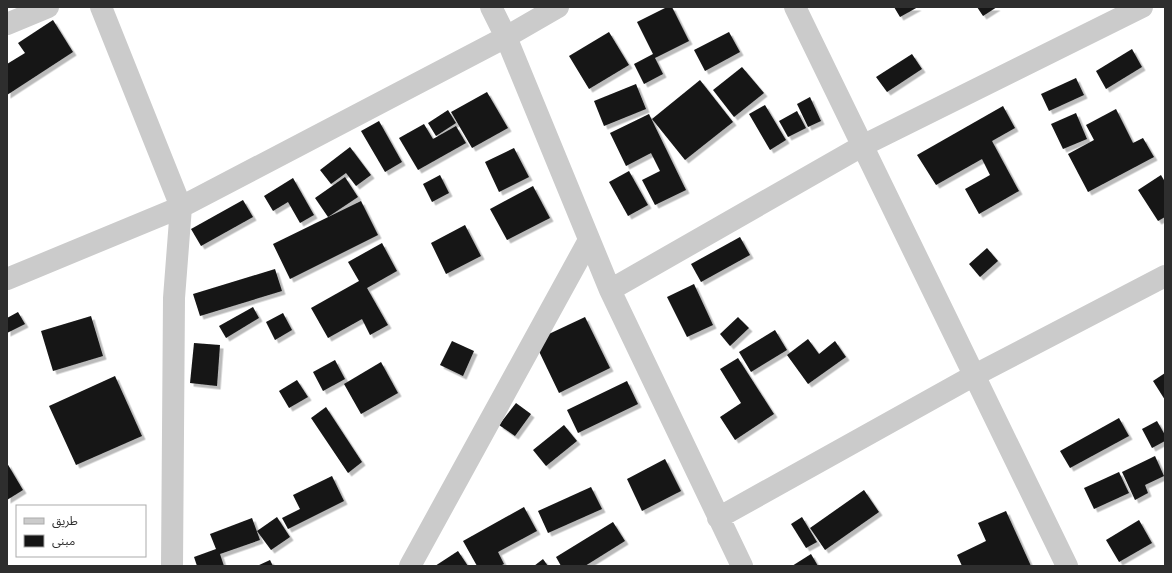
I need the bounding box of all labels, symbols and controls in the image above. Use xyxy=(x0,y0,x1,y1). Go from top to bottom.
legend xyxy=(16,505,146,557)
text: طريق xyxy=(52,514,78,529)
text: مبنى xyxy=(52,534,75,548)

